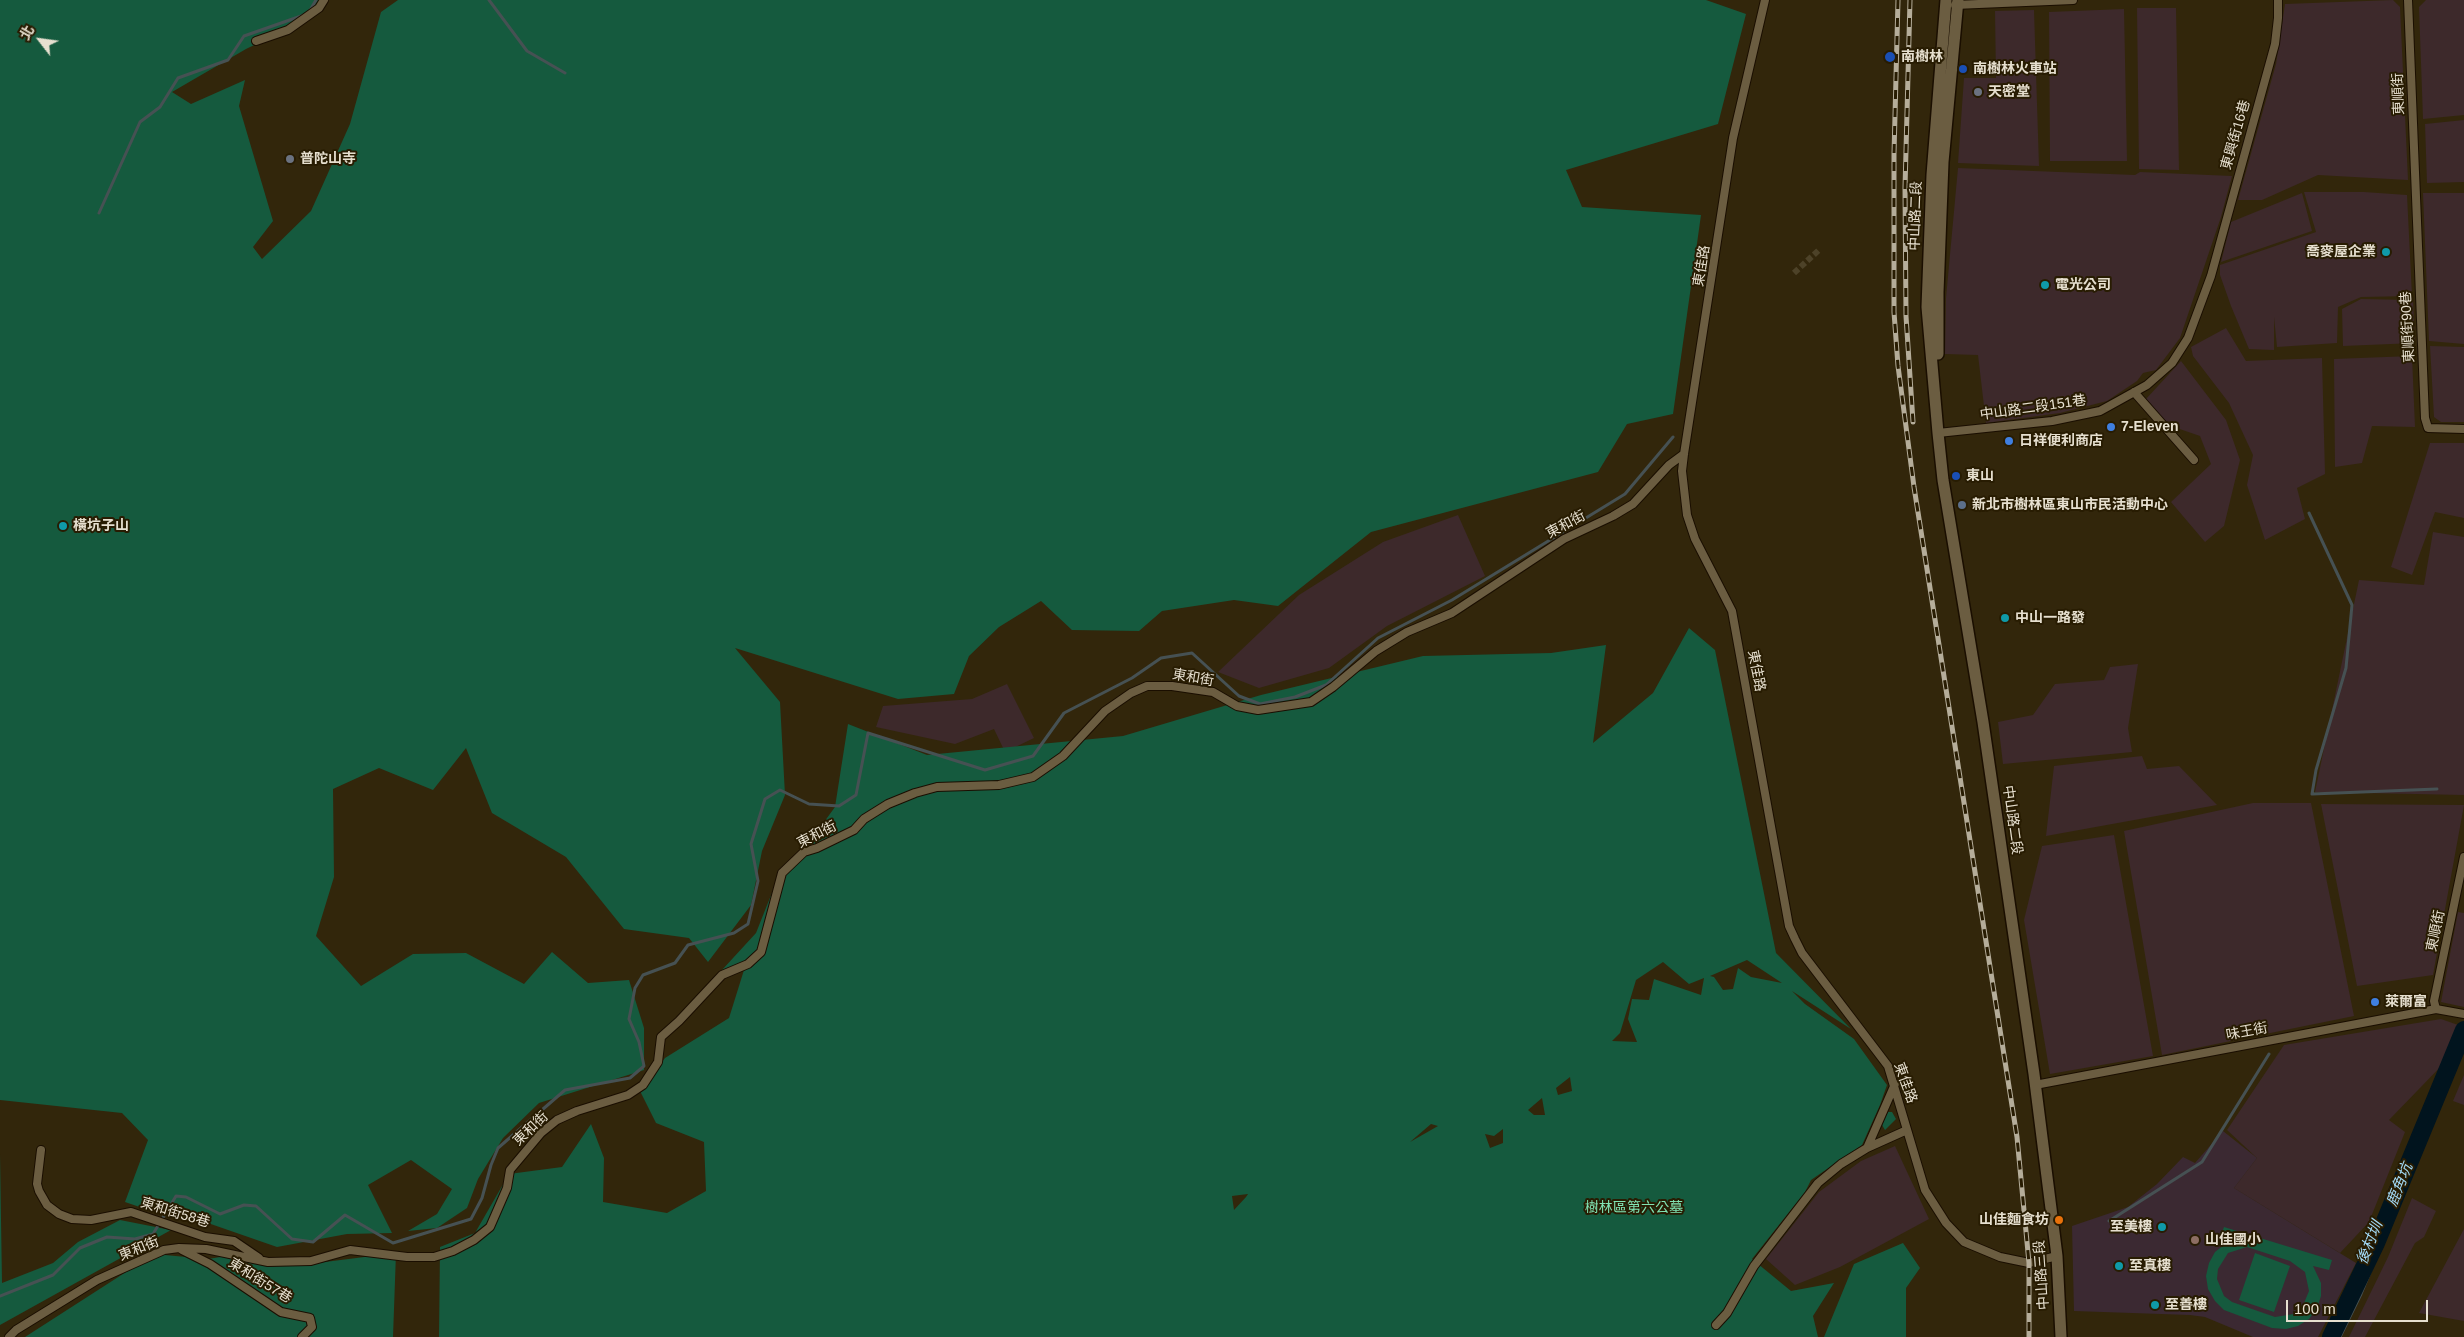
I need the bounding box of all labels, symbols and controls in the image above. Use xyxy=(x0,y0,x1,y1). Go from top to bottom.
north arrow xyxy=(15,15,65,65)
text: 北 xyxy=(17,22,37,43)
place label: 南樹林 xyxy=(1901,49,1943,65)
marker: 南樹林 xyxy=(1883,50,1897,64)
place label: 南樹林火車站 xyxy=(1973,61,2057,77)
marker: 南樹林火車站 xyxy=(1957,63,1969,75)
street label: 東順街 xyxy=(2390,73,2408,115)
place label: 天密堂 xyxy=(1988,84,2030,100)
marker: 天密堂 xyxy=(1972,86,1984,98)
street label: 東興街16巷 xyxy=(2218,98,2254,172)
place label: 普陀山寺 xyxy=(300,151,356,167)
marker: 普陀山寺 xyxy=(284,153,296,165)
street label: 中山路二段 xyxy=(1906,181,1926,251)
street label: 東佳路 xyxy=(1690,244,1714,288)
place label: 喬麥屋企業 xyxy=(2306,244,2376,260)
marker: 喬麥屋企業 xyxy=(2380,246,2392,258)
place label: 電光公司 xyxy=(2055,277,2111,293)
marker: 電光公司 xyxy=(2039,279,2051,291)
street label: 東順街90巷 xyxy=(2398,291,2418,363)
street label: 中山路二段151巷 xyxy=(1979,392,2087,424)
place label: 7-Eleven xyxy=(2121,419,2179,435)
marker: 7-Eleven xyxy=(2105,421,2117,433)
place label: 日祥便利商店 xyxy=(2019,433,2103,449)
marker: 日祥便利商店 xyxy=(2003,435,2015,447)
place label: 東山 xyxy=(1966,468,1994,484)
marker: 東山 xyxy=(1950,470,1962,482)
place label: 新北市樹林區東山市民活動中心 xyxy=(1972,497,2168,513)
marker: 新北市樹林區東山市民活動中心 xyxy=(1956,499,1968,511)
street label: 東和街 xyxy=(1544,508,1588,542)
place label: 橫坑子山 xyxy=(73,518,129,534)
marker: 橫坑子山 xyxy=(57,520,69,532)
place label: 中山一路發 xyxy=(2015,610,2085,626)
marker: 中山一路發 xyxy=(1999,612,2011,624)
street label: 東佳路 xyxy=(1744,649,1768,693)
street label: 東和街 xyxy=(1171,666,1215,690)
street label: 中山路二段 xyxy=(1999,784,2025,856)
street label: 東和街 xyxy=(794,818,840,852)
street label: 東順街 xyxy=(2423,909,2449,953)
place label: 萊爾富 xyxy=(2385,994,2427,1010)
marker: 萊爾富 xyxy=(2369,996,2381,1008)
street label: 味王街 xyxy=(2225,1020,2269,1044)
street label: 東佳路 xyxy=(1890,1060,1920,1106)
street label: 東和街 xyxy=(510,1108,552,1150)
water label: 鹿角坑 xyxy=(2383,1161,2417,1209)
street label: 東和街58巷 xyxy=(138,1195,212,1231)
park label: 樹林區第六公墓 xyxy=(1585,1200,1683,1216)
place label: 山佳麵食坊 xyxy=(1979,1212,2049,1228)
marker: 山佳麵食坊 xyxy=(2053,1214,2065,1226)
place label: 至美樓 xyxy=(2110,1219,2152,1235)
water label: 後村圳 xyxy=(2353,1219,2387,1267)
marker: 至美樓 xyxy=(2156,1221,2168,1233)
place label: 山佳國小 xyxy=(2205,1232,2261,1248)
street label: 東和街 xyxy=(116,1233,162,1265)
marker: 山佳國小 xyxy=(2189,1234,2201,1246)
street label: 中山路三段 xyxy=(2031,1239,2053,1311)
street label: 東和街57巷 xyxy=(225,1255,295,1307)
place label: 至真樓 xyxy=(2129,1258,2171,1274)
marker: 至真樓 xyxy=(2113,1260,2125,1272)
scale bar xyxy=(2289,1290,2432,1322)
place label: 至善樓 xyxy=(2165,1297,2207,1313)
marker: 至善樓 xyxy=(2149,1299,2161,1311)
text: 100 m xyxy=(2294,1300,2336,1317)

